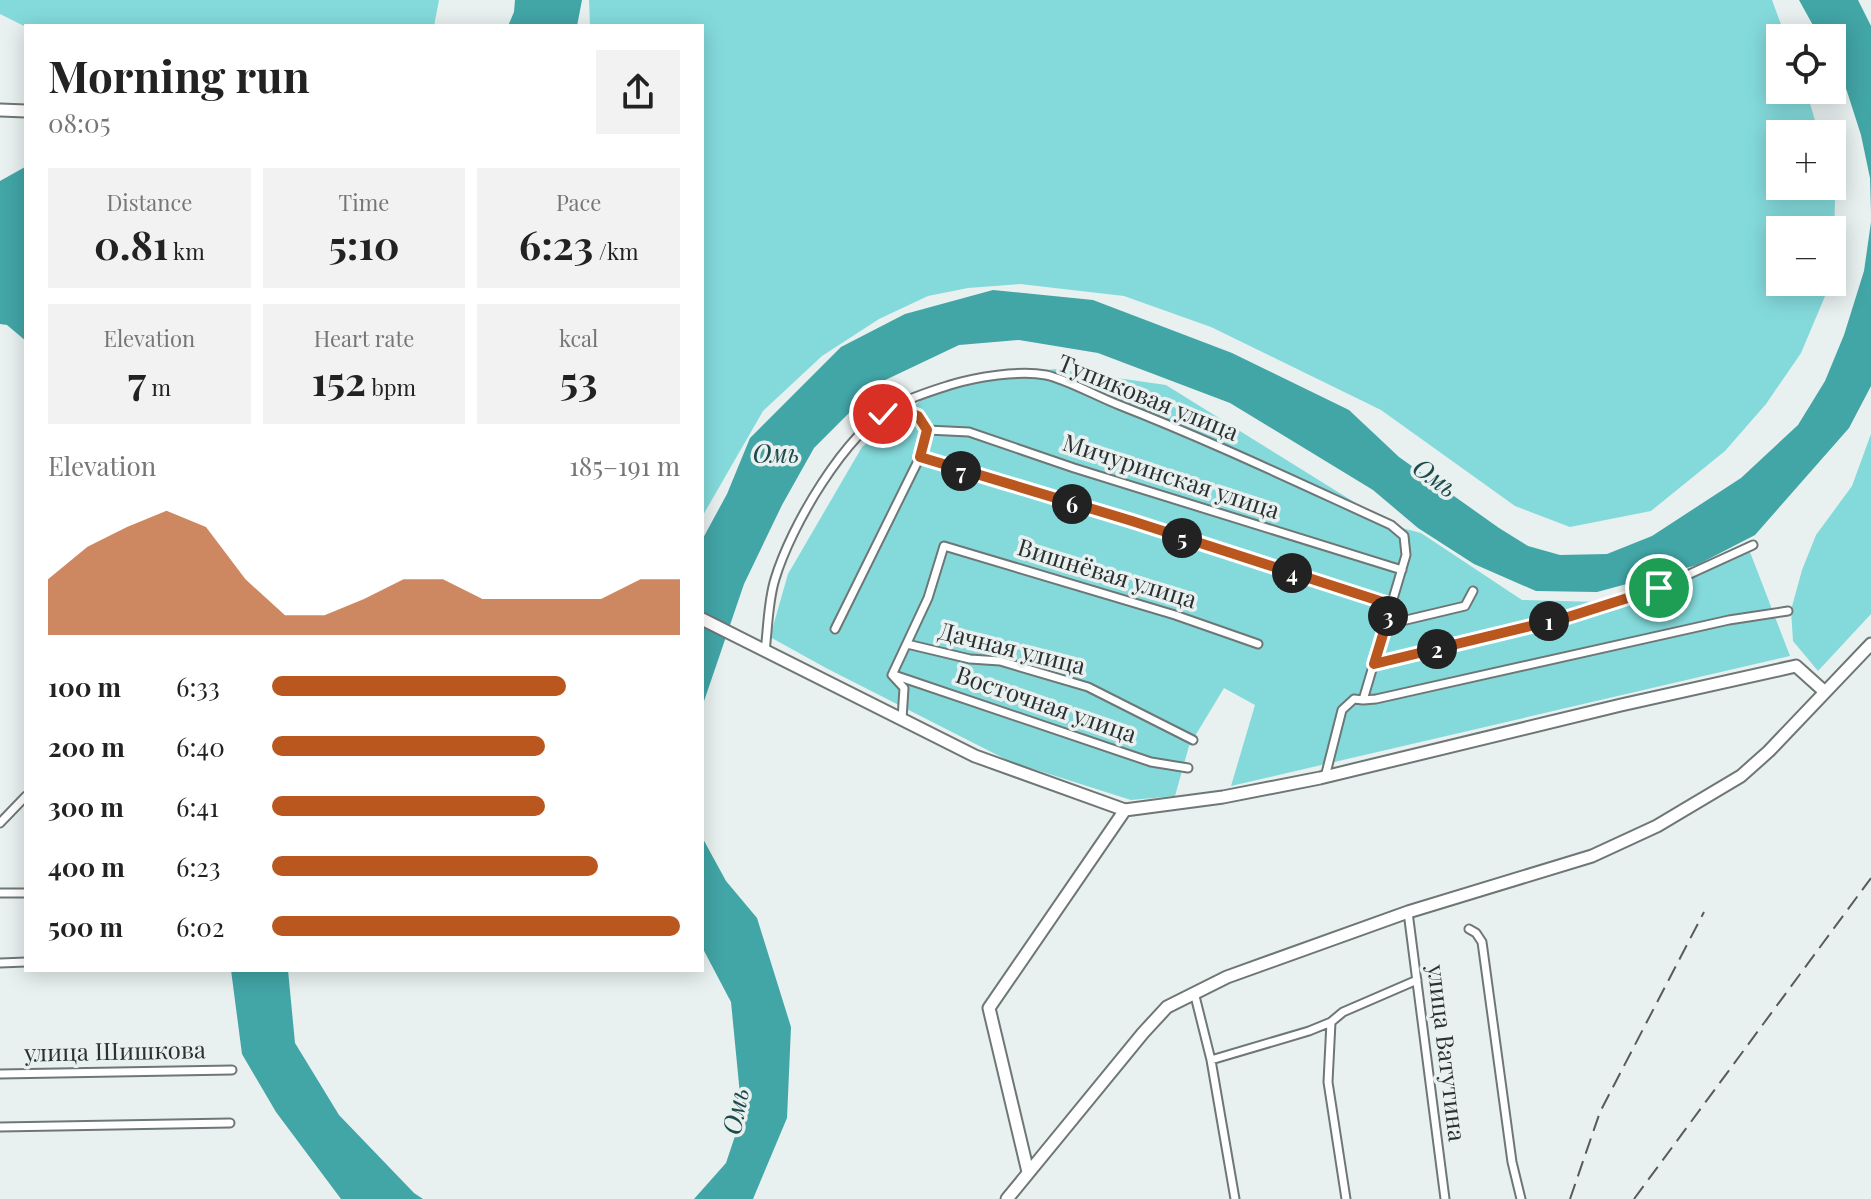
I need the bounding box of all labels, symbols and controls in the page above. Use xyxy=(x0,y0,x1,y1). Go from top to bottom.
map controls xyxy=(1766,24,1846,296)
button: locate xyxy=(1766,24,1846,104)
text: Morning run xyxy=(48,45,310,104)
button: share xyxy=(596,50,680,134)
text: 08:05 xyxy=(48,105,110,140)
button: + xyxy=(1766,120,1846,200)
text: Distance xyxy=(106,187,192,217)
text: Time xyxy=(339,187,389,217)
text: Pace xyxy=(556,187,601,217)
button: − xyxy=(1766,216,1846,296)
text: 0.81 xyxy=(94,217,168,270)
text: 5:10 xyxy=(328,217,400,270)
text: 6:23 xyxy=(519,217,593,270)
text: km xyxy=(168,236,205,266)
text: /km xyxy=(593,236,639,266)
text: Elevation xyxy=(104,323,195,353)
text: Heart rate xyxy=(314,323,414,353)
text: kcal xyxy=(559,323,598,353)
street label: Тупиковая улица xyxy=(1054,345,1244,447)
text: 7 xyxy=(128,353,146,406)
text: 152 xyxy=(312,353,366,406)
text: 53 xyxy=(560,353,598,406)
text: m xyxy=(146,372,171,402)
text: bpm xyxy=(366,372,416,402)
pin xyxy=(849,380,917,448)
icon: check xyxy=(861,392,905,436)
street label: Мичуринская улица xyxy=(1059,425,1284,525)
water label: Омь xyxy=(752,435,800,470)
text: Elevation xyxy=(48,448,156,483)
text: 185–191 m xyxy=(569,448,680,483)
water label: Омь xyxy=(1406,449,1465,505)
pin: 7 xyxy=(941,451,981,491)
text: 7 xyxy=(956,456,966,486)
pin: 6 xyxy=(1052,484,1092,524)
text: 6 xyxy=(1066,489,1078,519)
pin: 5 xyxy=(1162,518,1202,558)
text: 5 xyxy=(1177,523,1187,553)
street label: Вишнёвая улица xyxy=(1014,530,1201,615)
pin: 4 xyxy=(1272,553,1312,593)
pin xyxy=(1625,554,1693,622)
text: 4 xyxy=(1286,558,1298,588)
icon: arrive xyxy=(1637,566,1681,610)
pin: 3 xyxy=(1368,596,1408,636)
text: 3 xyxy=(1383,601,1393,631)
pin: 1 xyxy=(1529,601,1569,641)
text: 1 xyxy=(1545,606,1553,636)
street label: Дачная улица xyxy=(936,613,1089,681)
pin: 2 xyxy=(1417,629,1457,669)
text: 2 xyxy=(1431,634,1443,664)
street label: Восточная улица xyxy=(952,657,1141,749)
text: 100 m xyxy=(48,669,121,704)
text: 6:33 xyxy=(176,669,220,704)
text: 200 m xyxy=(48,729,125,764)
text: 6:40 xyxy=(176,729,225,764)
text: 300 m xyxy=(48,789,124,824)
text: 6:41 xyxy=(176,789,219,824)
text: 400 m xyxy=(48,849,125,884)
text: 6:23 xyxy=(176,849,221,884)
text: 500 m xyxy=(48,909,123,944)
text: 6:02 xyxy=(176,909,224,944)
street label: улица Ватутина xyxy=(1421,961,1475,1143)
street label: улица Шишкова xyxy=(23,1032,206,1068)
water label: Омь xyxy=(713,1084,756,1137)

